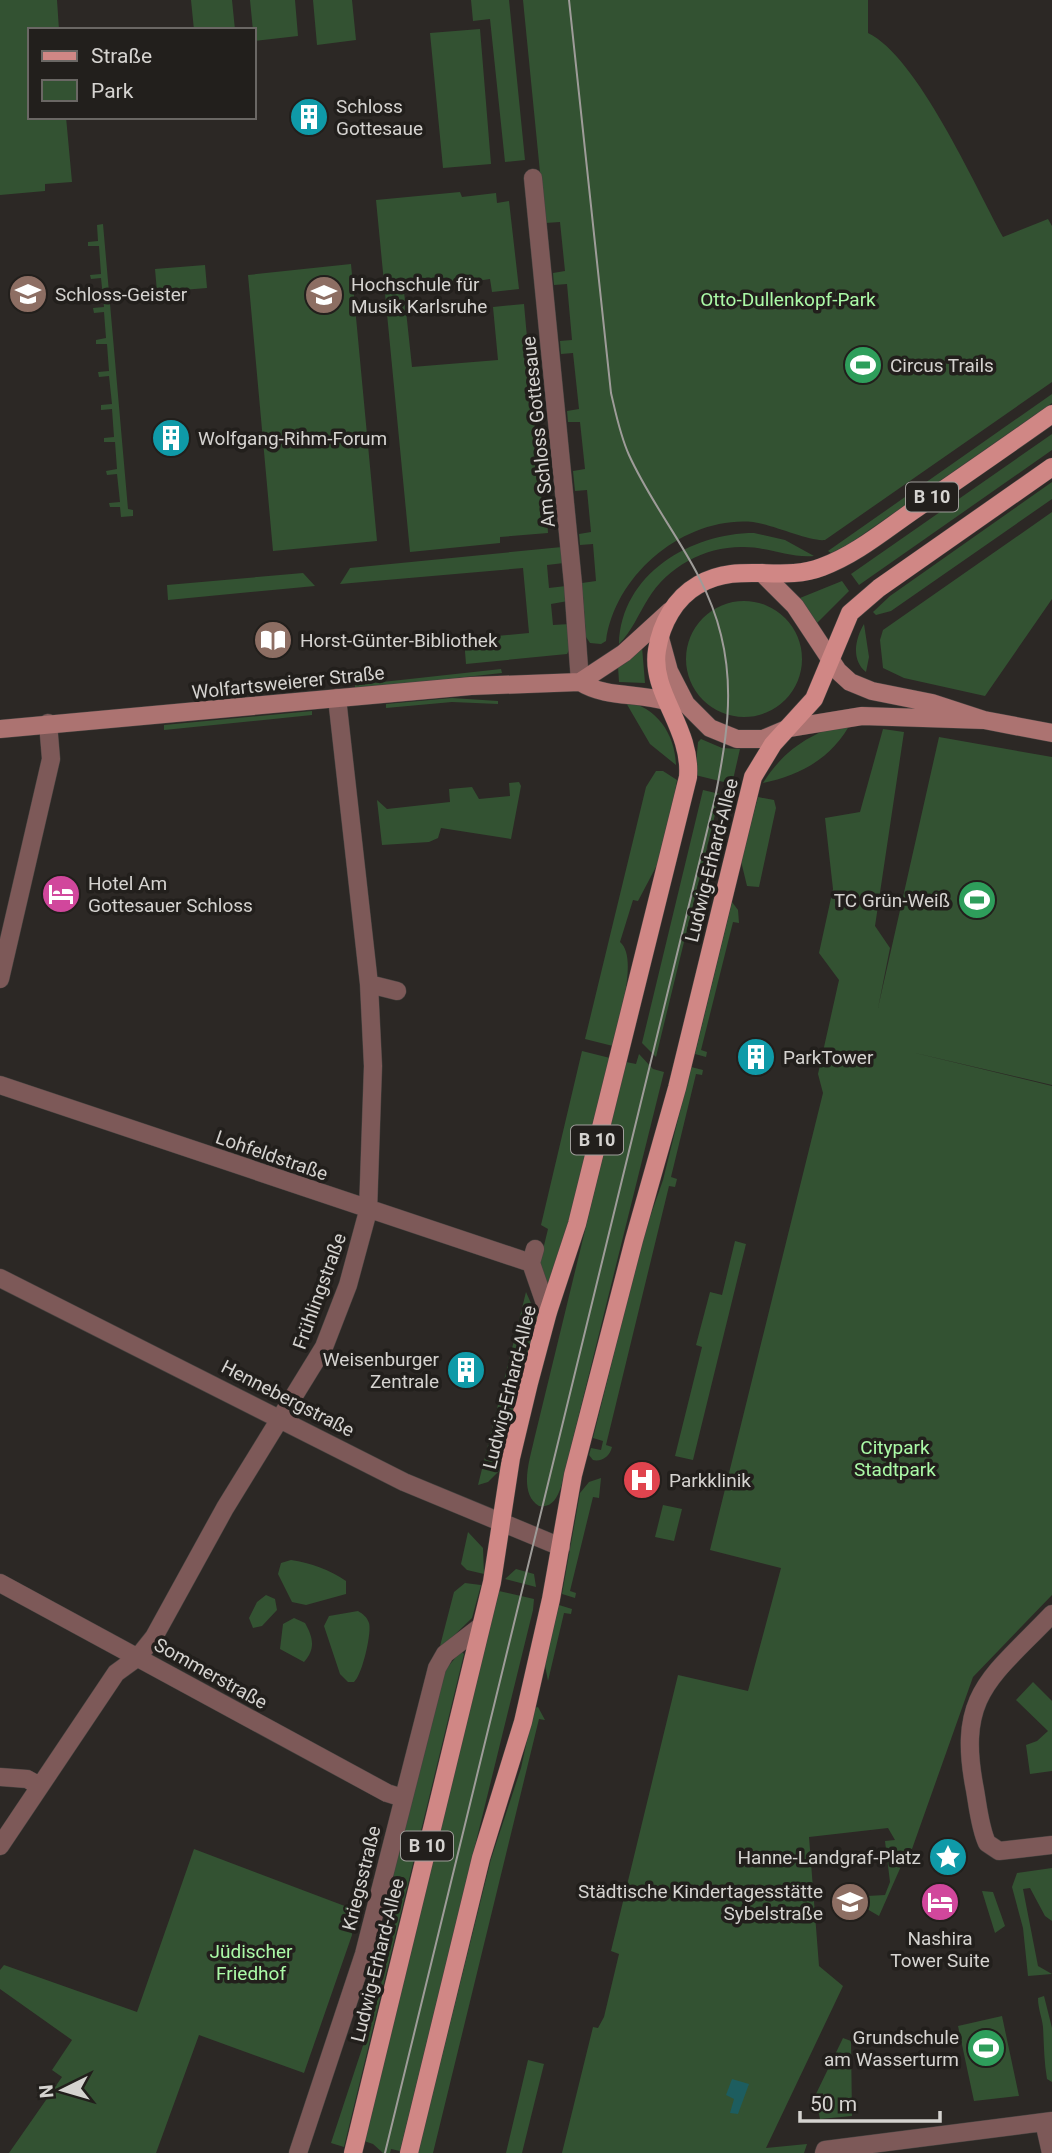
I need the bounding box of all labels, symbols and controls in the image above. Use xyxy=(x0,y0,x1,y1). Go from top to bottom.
legend xyxy=(28,28,256,119)
text: Straße xyxy=(91,44,152,68)
text: Park xyxy=(91,79,134,103)
place label: Schloss Gottesaue xyxy=(336,95,423,140)
building icon: Schloss Gottesaue xyxy=(288,96,330,138)
school or university icon: Schloss-Geister xyxy=(7,273,49,315)
place label: Hochschule für Musik Karlsruhe xyxy=(351,273,487,318)
school or university icon: Hochschule für Musik Karlsruhe xyxy=(303,274,345,316)
place label: Schloss-Geister xyxy=(55,283,188,306)
park label: Otto-Dullenkopf-Park xyxy=(700,288,876,311)
street label: Am Schloss Gottesaue xyxy=(517,335,560,529)
sports icon: Circus Trails xyxy=(842,344,884,386)
place label: Circus Trails xyxy=(890,354,994,377)
building icon: Wolfgang-Rihm-Forum xyxy=(150,417,192,459)
place label: Wolfgang-Rihm-Forum xyxy=(198,427,387,450)
road number: B 10 xyxy=(906,482,958,512)
library icon: Horst-Günter-Bibliothek xyxy=(252,619,294,661)
place label: Horst-Günter-Bibliothek xyxy=(300,629,498,652)
street label: Wolfartsweierer Straße xyxy=(191,661,386,704)
street label: Ludwig-Erhard-Allee xyxy=(680,776,743,944)
place label: Hotel Am Gottesauer Schloss xyxy=(88,872,253,917)
hotel icon: Hotel Am Gottesauer Schloss xyxy=(40,873,82,915)
sports icon: TC Grün-Weiß xyxy=(956,879,998,921)
place label: TC Grün-Weiß xyxy=(834,889,950,912)
building icon: ParkTower xyxy=(735,1036,777,1078)
place label: ParkTower xyxy=(783,1046,874,1069)
street label: Lohfeldstraße xyxy=(213,1126,331,1185)
road number: B 10 xyxy=(571,1126,623,1154)
street label: Frühlingstraße xyxy=(288,1230,351,1352)
street label: Ludwig-Erhard-Allee xyxy=(478,1303,541,1471)
place label: Weisenburger Zentrale xyxy=(323,1348,440,1393)
building icon: Weisenburger Zentrale xyxy=(445,1349,487,1391)
street label: Hennebergstraße xyxy=(217,1355,358,1442)
park label: Citypark Stadtpark xyxy=(854,1436,936,1481)
hospital icon: Parkklinik xyxy=(621,1459,663,1501)
place label: Parkklinik xyxy=(669,1469,751,1492)
street label: Sommerstraße xyxy=(150,1633,271,1714)
street label: Kriegsstraße xyxy=(337,1823,386,1933)
road number: B 10 xyxy=(401,1832,453,1860)
place icon: Hanne-Landgraf-Platz xyxy=(927,1836,969,1878)
place label: Hanne-Landgraf-Platz xyxy=(738,1846,921,1869)
street label: Ludwig-Erhard-Allee xyxy=(346,1876,409,2044)
place label: Städtische Kindertagesstätte Sybelstraße xyxy=(578,1880,823,1925)
school or university icon: Städtische Kindertagesstätte Sybelstraße xyxy=(829,1881,871,1923)
hotel icon: Nashira Tower Suite xyxy=(919,1881,961,1923)
place label: Nashira Tower Suite xyxy=(890,1927,990,1972)
park label: Jüdischer Friedhof xyxy=(209,1940,293,1985)
place label: Grundschule am Wasserturm xyxy=(824,2026,959,2071)
sports icon: Grundschule am Wasserturm xyxy=(965,2027,1007,2069)
north arrow xyxy=(28,2055,98,2125)
scale bar xyxy=(800,2080,940,2124)
text: N xyxy=(35,2084,59,2099)
text: 50 m xyxy=(810,2092,857,2116)

